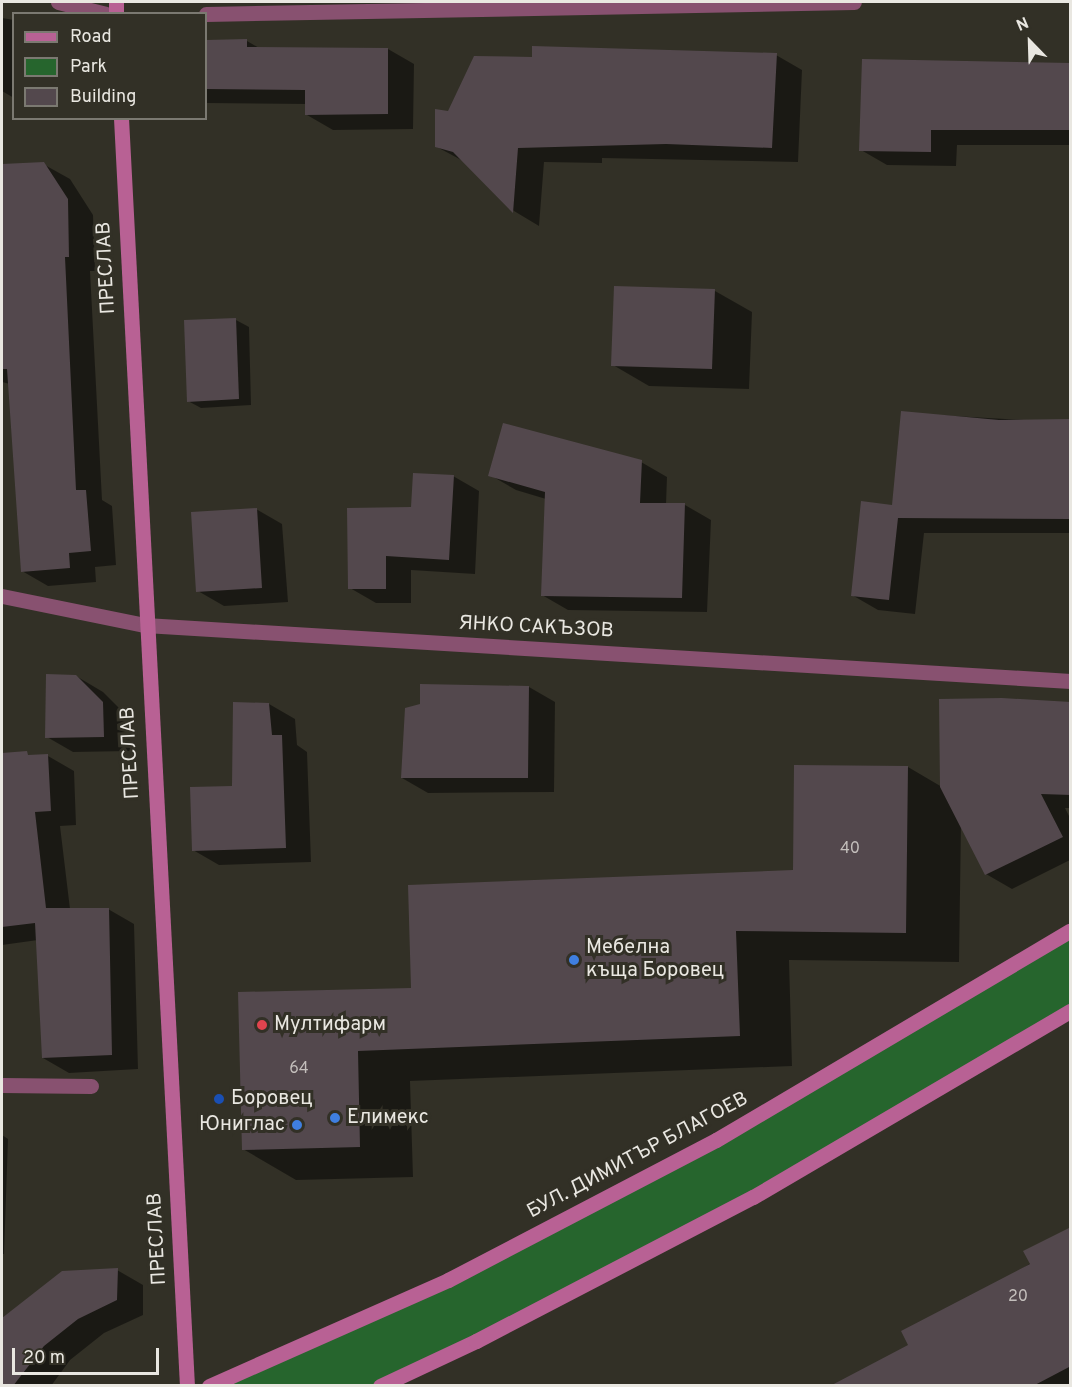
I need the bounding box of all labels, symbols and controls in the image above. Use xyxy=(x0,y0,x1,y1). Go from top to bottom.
legend xyxy=(12,12,207,120)
north arrow xyxy=(1000,12,1060,72)
text: N xyxy=(1014,14,1032,37)
text: Road xyxy=(70,26,112,49)
text: Park xyxy=(70,56,107,79)
text: Building xyxy=(70,86,136,109)
street label: ПРЕСЛАВ xyxy=(93,221,121,315)
street label: ЯНКО САКЪЗОВ xyxy=(458,612,614,644)
street label: ПРЕСЛАВ xyxy=(117,706,145,800)
house number: 40 xyxy=(840,839,860,859)
place label: Мебелна къща Боровец xyxy=(586,936,724,983)
marker: Мебелна къща Боровец xyxy=(567,953,581,967)
place label: Мултифарм xyxy=(274,1013,386,1037)
marker: Мултифарм xyxy=(255,1018,269,1032)
house number: 64 xyxy=(289,1059,309,1079)
place label: Боровец xyxy=(231,1087,313,1111)
street label: БУЛ. ДИМИТЪР БЛАГОЕВ xyxy=(523,1087,753,1225)
marker: Боровец xyxy=(212,1092,226,1106)
place label: Елимекс xyxy=(347,1106,429,1130)
marker: Елимекс xyxy=(328,1111,342,1125)
place label: Юниглас xyxy=(199,1113,285,1137)
marker: Юниглас xyxy=(290,1118,304,1132)
street label: ПРЕСЛАВ xyxy=(144,1192,172,1286)
house number: 20 xyxy=(1008,1287,1028,1307)
scale bar xyxy=(15,1336,162,1374)
text: 20 m xyxy=(23,1347,65,1370)

